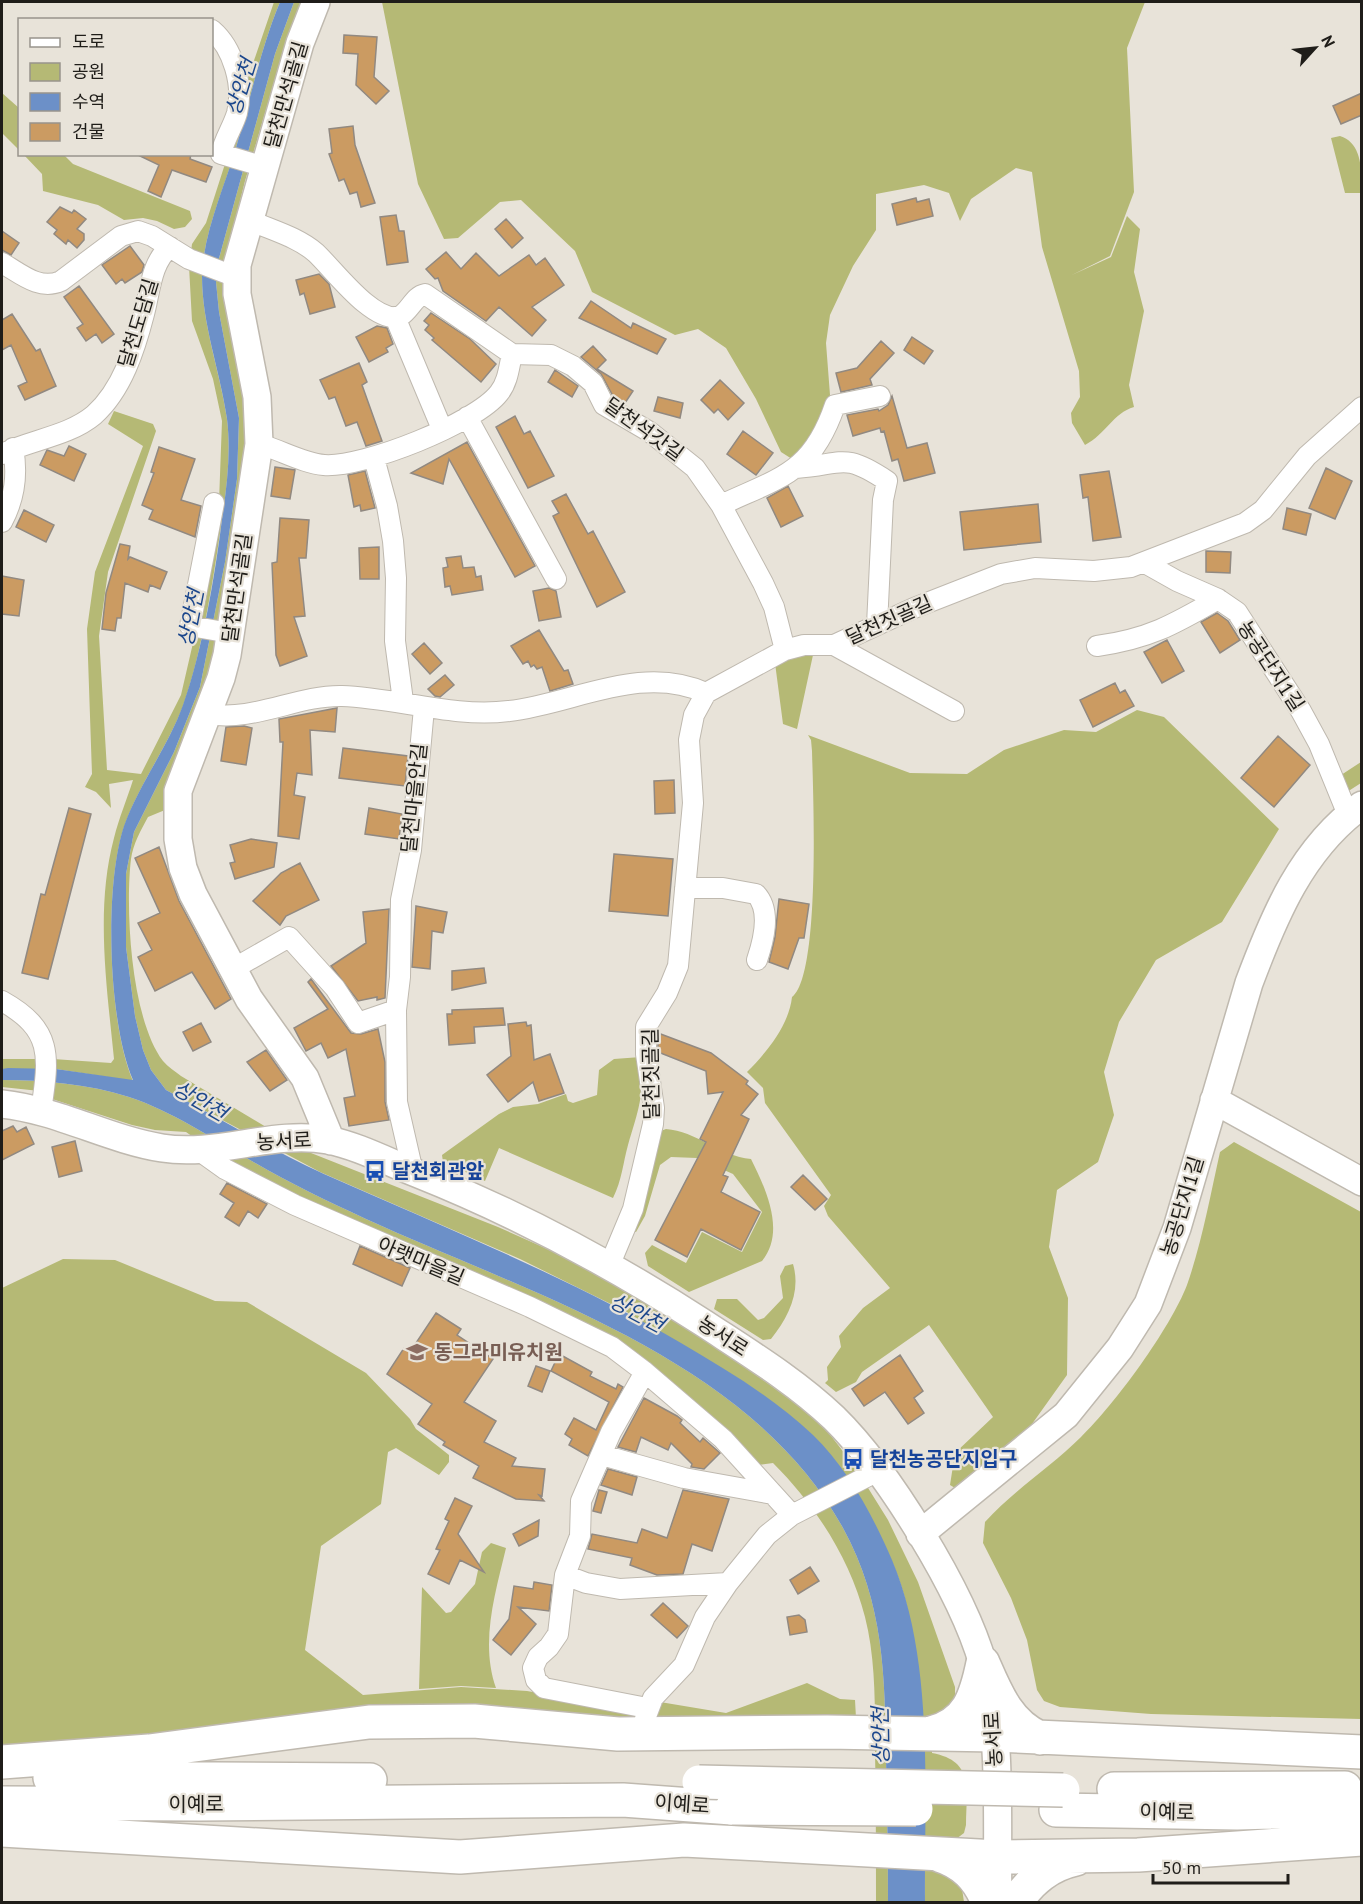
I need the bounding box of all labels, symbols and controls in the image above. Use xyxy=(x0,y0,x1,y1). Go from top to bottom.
legend xyxy=(18,18,213,156)
north arrow xyxy=(1285,18,1345,78)
text: 도로 xyxy=(72,30,105,53)
text: N xyxy=(1317,32,1340,50)
street label: 달천만석골길 xyxy=(258,38,314,152)
water label: 상안천 xyxy=(219,53,263,119)
text: 공원 xyxy=(72,60,105,83)
text: 수역 xyxy=(72,90,105,113)
text: 건물 xyxy=(72,120,105,143)
street label: 달천도담길 xyxy=(112,275,164,371)
street label: 달천석갓길 xyxy=(599,391,689,467)
street label: 달천만석골길 xyxy=(216,532,258,644)
water label: 상안천 xyxy=(172,584,210,649)
street label: 달천짓골길 xyxy=(842,589,936,651)
street label: 농공단지1길 xyxy=(1232,616,1310,716)
street label: 달천마을안길 xyxy=(395,742,433,854)
street label: 달천짓골길 xyxy=(637,1028,665,1120)
water label: 상안천 xyxy=(168,1074,234,1128)
street label: 농서로 xyxy=(256,1127,312,1155)
street label: 농공단지1길 xyxy=(1155,1153,1209,1259)
place label: 달천회관앞 xyxy=(392,1158,485,1184)
bus stop icon: 달천회관앞 xyxy=(363,1159,387,1183)
street label: 아랫마을길 xyxy=(374,1231,468,1291)
water label: 상안천 xyxy=(605,1287,672,1339)
street label: 농서로 xyxy=(693,1310,753,1362)
place label: 동그라미유치원 xyxy=(434,1339,563,1365)
school or university icon: 동그라미유치원 xyxy=(405,1340,429,1364)
place label: 달천농공단지입구 xyxy=(870,1446,1017,1472)
bus stop icon: 달천농공단지입구 xyxy=(841,1447,865,1471)
water label: 상안천 xyxy=(866,1704,895,1765)
street label: 농서로 xyxy=(979,1711,1007,1767)
street label: 이예로 xyxy=(654,1789,710,1819)
street label: 이예로 xyxy=(168,1791,224,1817)
street label: 이예로 xyxy=(1139,1799,1195,1825)
scale bar xyxy=(1153,1847,1288,1885)
text: 50 m xyxy=(1162,1856,1201,1879)

